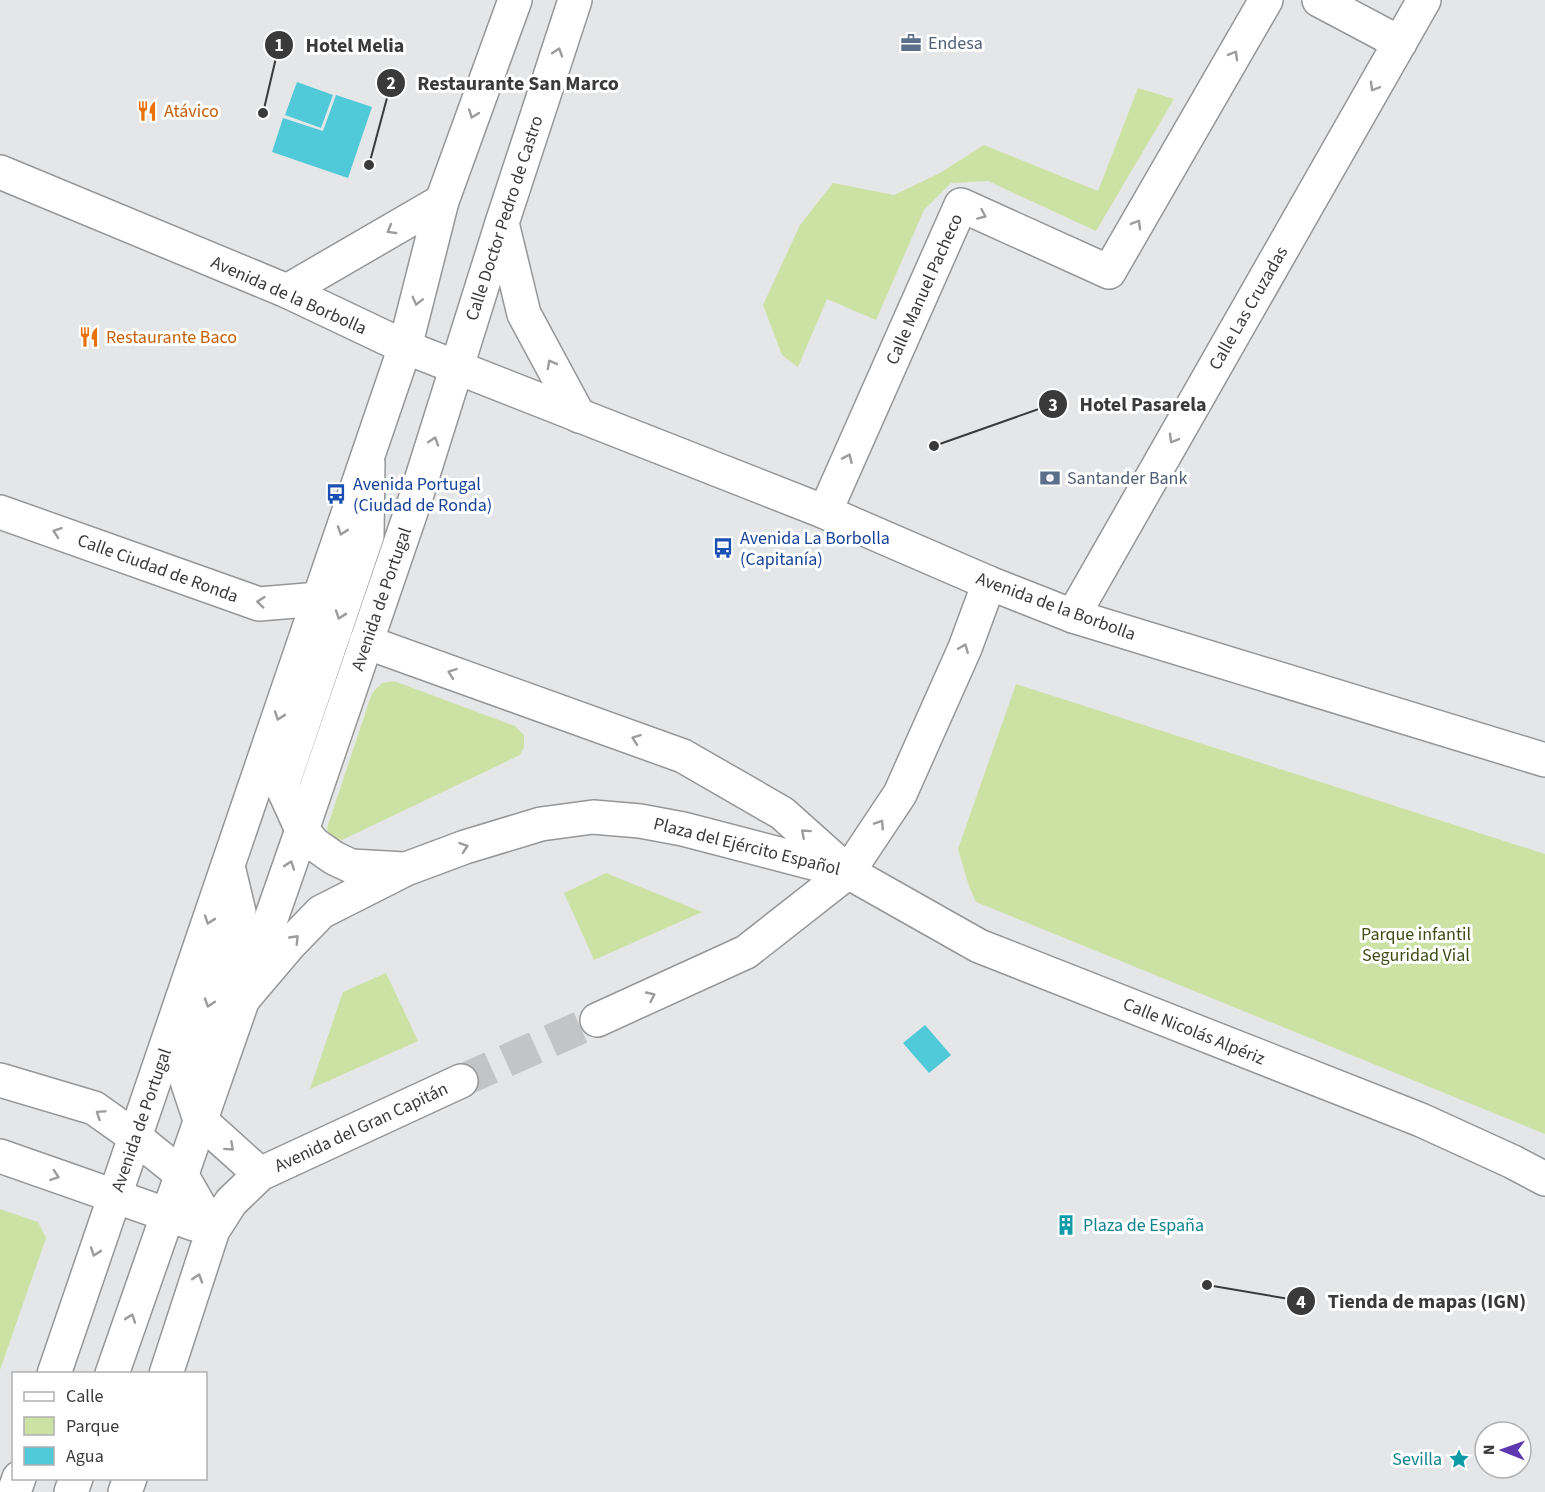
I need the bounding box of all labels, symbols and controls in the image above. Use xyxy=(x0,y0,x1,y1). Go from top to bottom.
callout: Hotel Melia xyxy=(264,26,417,64)
office icon: Endesa xyxy=(899,31,923,55)
place label: Endesa xyxy=(928,31,983,56)
text: Hotel Melia xyxy=(306,32,404,60)
text: 1 xyxy=(274,33,284,58)
one-way arrow xyxy=(550,47,563,58)
one-way arrow xyxy=(1227,51,1239,61)
callout: Restaurante San Marco xyxy=(376,64,631,102)
text: Restaurante San Marco xyxy=(417,70,619,98)
text: 2 xyxy=(386,71,396,96)
one-way arrow xyxy=(1370,81,1381,92)
restaurant icon: Atávico xyxy=(135,99,159,123)
place label: Atávico xyxy=(164,99,219,124)
one-way arrow xyxy=(468,108,481,119)
street label: Calle Doctor Pedro de Castro xyxy=(459,112,549,324)
one-way arrow xyxy=(976,207,987,219)
street label: Calle Manuel Pacheco xyxy=(880,210,969,369)
one-way arrow xyxy=(1130,220,1141,230)
one-way arrow xyxy=(387,223,397,234)
street label: Calle Las Cruzadas xyxy=(1203,242,1294,375)
street label: Avenida de la Borbolla xyxy=(207,250,371,341)
one-way arrow xyxy=(411,295,424,305)
restaurant icon: Restaurante Baco xyxy=(77,325,101,349)
place label: Restaurante Baco xyxy=(106,325,237,350)
one-way arrow xyxy=(547,360,558,371)
callout: Hotel Pasarela xyxy=(1038,385,1219,423)
text: Hotel Pasarela xyxy=(1080,391,1207,419)
text: 3 xyxy=(1048,393,1058,418)
one-way arrow xyxy=(1169,433,1181,443)
one-way arrow xyxy=(427,437,439,447)
one-way arrow xyxy=(841,454,853,465)
bank icon: Santander Bank xyxy=(1038,466,1062,490)
place label: Santander Bank xyxy=(1067,466,1187,491)
place label: Avenida Portugal (Ciudad de Ronda) xyxy=(353,472,492,518)
bus stop icon: Avenida Portugal (Ciudad de Ronda) xyxy=(324,482,348,506)
street label: Avenida de Portugal xyxy=(345,524,418,674)
one-way arrow xyxy=(337,525,349,536)
one-way arrow xyxy=(52,526,63,539)
place label: Avenida La Borbolla (Capitanía) xyxy=(740,526,890,572)
street label: Calle Ciudad de Ronda xyxy=(74,528,242,609)
bus stop icon: Avenida La Borbolla (Capitanía) xyxy=(711,536,735,560)
street label: Avenida de la Borbolla xyxy=(973,566,1139,647)
one-way arrow xyxy=(256,596,265,609)
one-way arrow xyxy=(334,609,347,620)
one-way arrow xyxy=(957,643,969,654)
one-way arrow xyxy=(447,668,458,681)
one-way arrow xyxy=(274,710,286,721)
one-way arrow xyxy=(631,733,642,746)
street label: Plaza del Ejército Español xyxy=(651,811,843,882)
one-way arrow xyxy=(873,819,884,830)
one-way arrow xyxy=(801,829,812,840)
one-way arrow xyxy=(458,842,469,855)
one-way arrow xyxy=(282,860,295,871)
one-way arrow xyxy=(204,914,217,925)
park label: Parque infantil Seguridad Vial xyxy=(1361,922,1471,968)
one-way arrow xyxy=(288,936,299,946)
one-way arrow xyxy=(644,991,655,1003)
street label: Calle Nicolás Alpériz xyxy=(1119,992,1269,1071)
one-way arrow xyxy=(204,997,217,1008)
street label: Avenida de Portugal xyxy=(105,1045,178,1195)
street label: Avenida del Gran Capitán xyxy=(270,1076,452,1179)
one-way arrow xyxy=(96,1110,107,1121)
one-way arrow xyxy=(223,1140,234,1151)
one-way arrow xyxy=(49,1168,60,1181)
building icon: Plaza de España xyxy=(1054,1213,1078,1237)
place label: Plaza de España xyxy=(1083,1213,1204,1238)
one-way arrow xyxy=(90,1246,103,1257)
one-way arrow xyxy=(191,1273,203,1284)
callout: Tienda de mapas (IGN) xyxy=(1286,1282,1539,1320)
text: Tienda de mapas (IGN) xyxy=(1328,1288,1526,1316)
text: 4 xyxy=(1296,1290,1306,1315)
one-way arrow xyxy=(123,1313,136,1324)
legend xyxy=(12,1372,207,1480)
text: Calle xyxy=(66,1384,104,1409)
text: Parque xyxy=(66,1414,119,1439)
north arrow xyxy=(1473,1420,1533,1480)
text: Agua xyxy=(66,1444,104,1469)
text: N xyxy=(1478,1444,1500,1455)
place label: Sevilla xyxy=(1392,1447,1442,1472)
place icon: Sevilla xyxy=(1447,1447,1471,1471)

